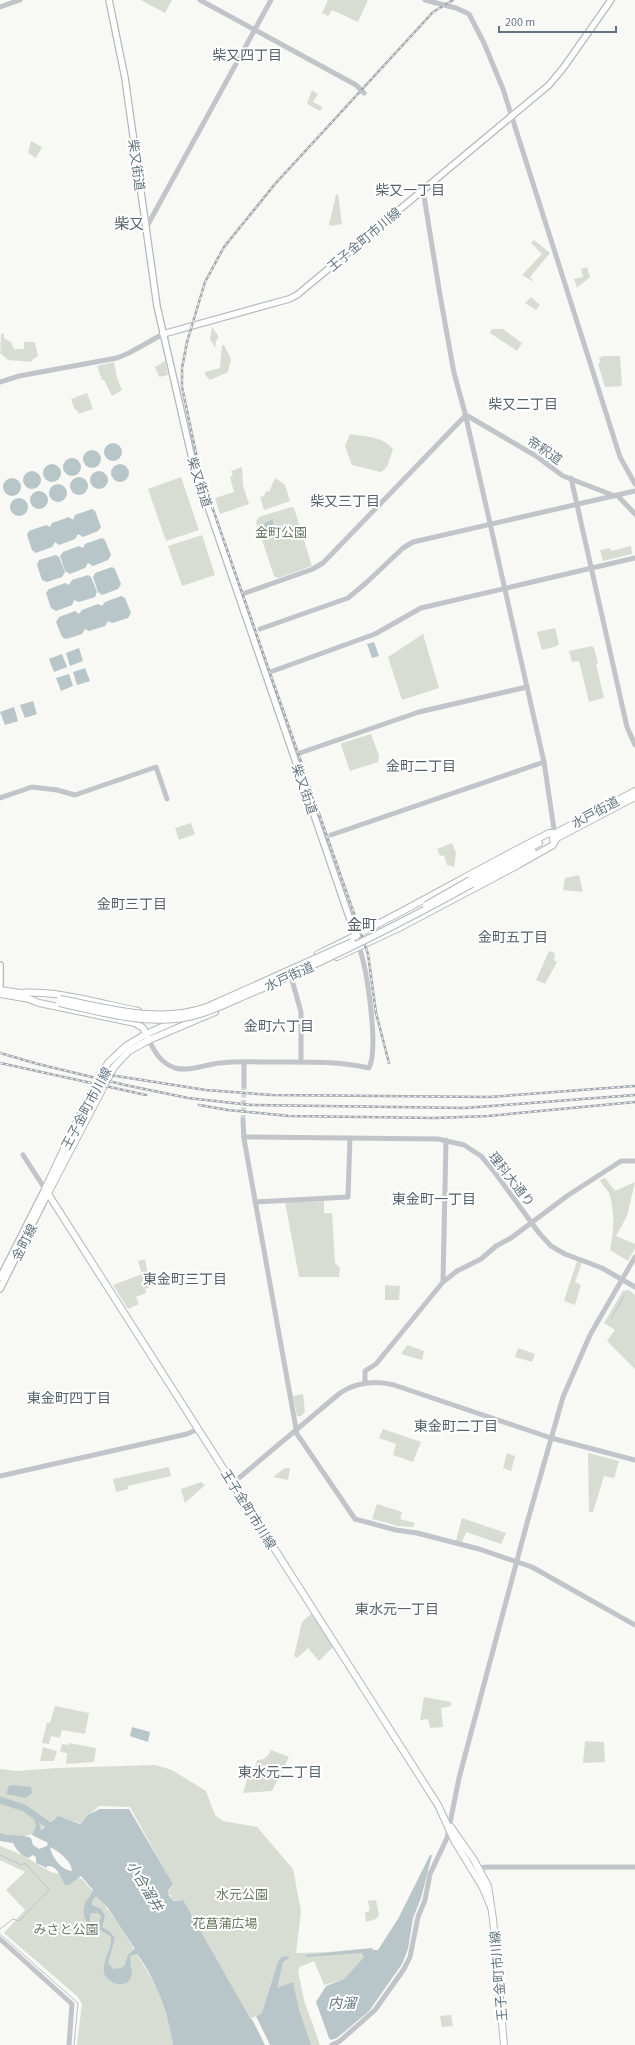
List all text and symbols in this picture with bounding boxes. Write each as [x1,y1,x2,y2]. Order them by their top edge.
scale bar [499,8,616,34]
text: 200 m [505,14,535,31]
district label: 柴又四丁目 [212,46,282,66]
street label: 柴又街道 [123,138,149,192]
district label: 柴又一丁目 [375,181,445,201]
street label: 王子金町市川線 [324,204,405,276]
district label: 柴又 [114,214,144,235]
district label: 柴又二丁目 [488,395,558,415]
street label: 帝釈道 [523,432,566,469]
street label: 柴又街道 [182,455,216,510]
district label: 柴又三丁目 [310,492,380,512]
park label: 金町公園 [255,524,307,542]
district label: 金町二丁目 [386,757,456,777]
street label: 柴又街道 [287,762,321,817]
street label: 水戸街道 [568,793,623,833]
district label: 金町三丁目 [97,895,167,915]
district label: 金町 [347,915,377,936]
district label: 金町五丁目 [478,928,548,948]
street label: 水戸街道 [262,958,317,996]
district label: 金町六丁目 [244,1017,314,1037]
street label: 王子金町市川線 [58,1064,116,1153]
street label: 理科大通り [484,1148,538,1211]
district label: 東金町一丁目 [392,1190,476,1210]
street label: 金町線 [8,1221,42,1264]
district label: 東金町三丁目 [143,1270,227,1290]
district label: 東金町四丁目 [27,1389,111,1409]
district label: 東金町二丁目 [414,1417,498,1437]
street label: 王子金町市川線 [216,1466,280,1553]
district label: 東水元一丁目 [355,1600,439,1620]
district label: 東水元二丁目 [238,1763,322,1783]
water label: 小合溜井 [121,1857,168,1917]
park label: 水元公園 [216,1886,268,1904]
park label: 花菖蒲広場 [192,1915,258,1933]
park label: みさと公園 [33,1921,99,1939]
street label: 王子金町市川線 [486,1930,512,2022]
water label: 内溜 [328,1994,358,2014]

